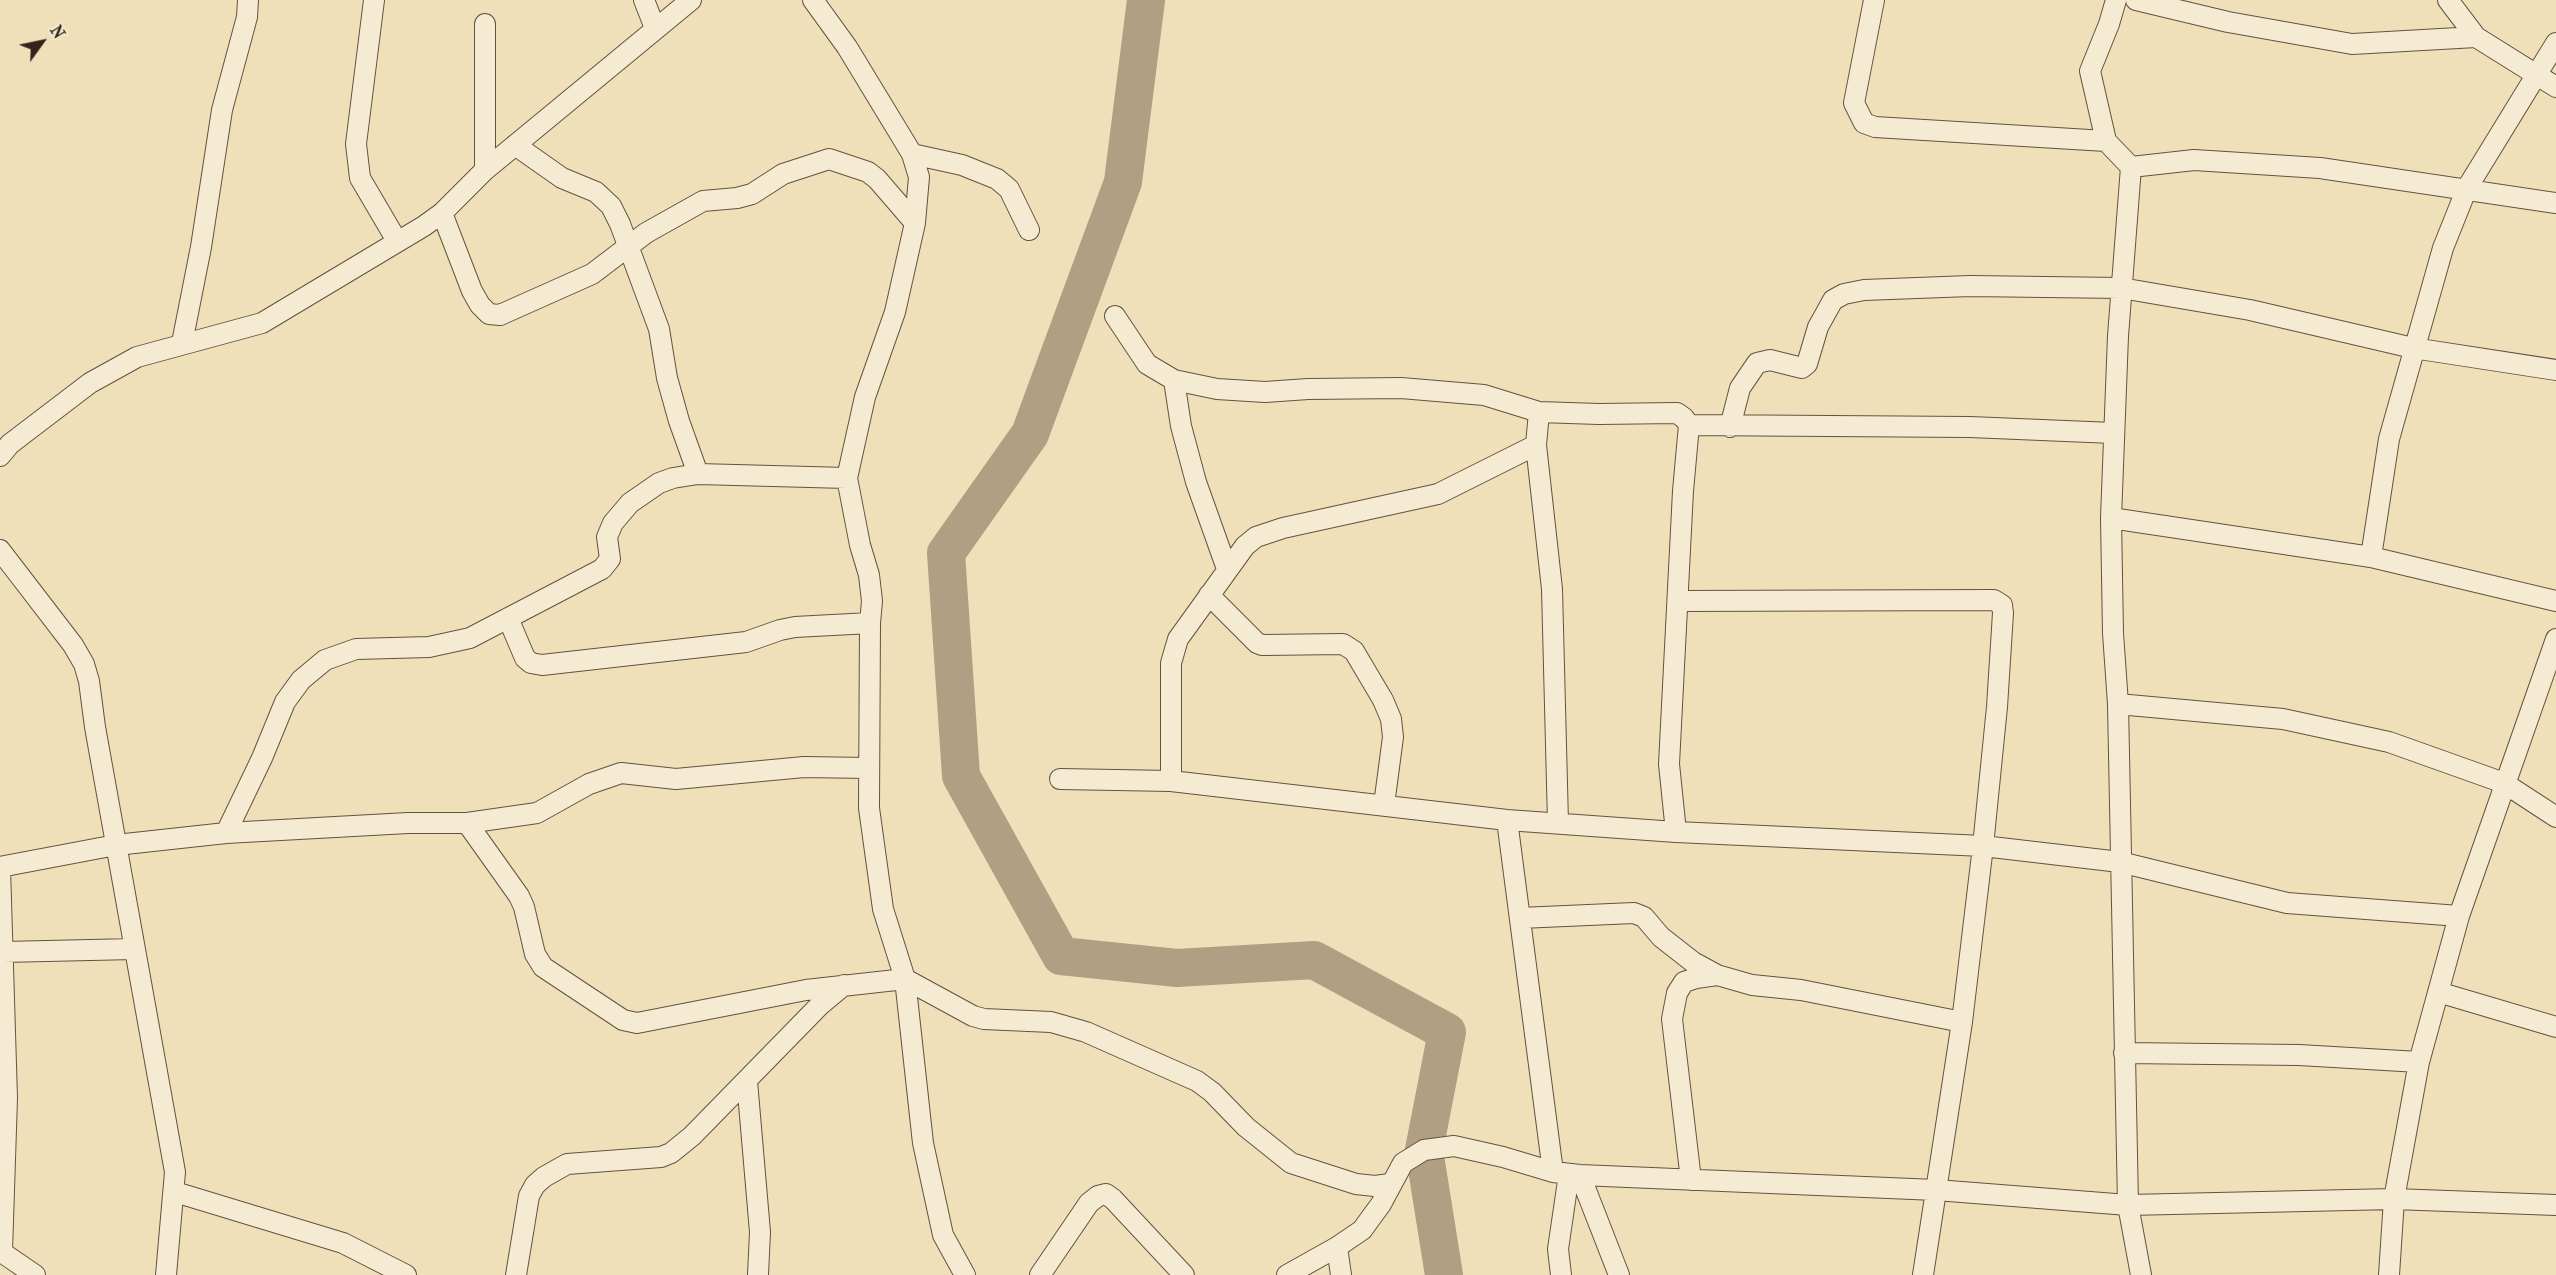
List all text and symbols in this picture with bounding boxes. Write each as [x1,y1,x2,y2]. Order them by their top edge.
north arrow [12,12,72,72]
text: N [46,22,69,42]

